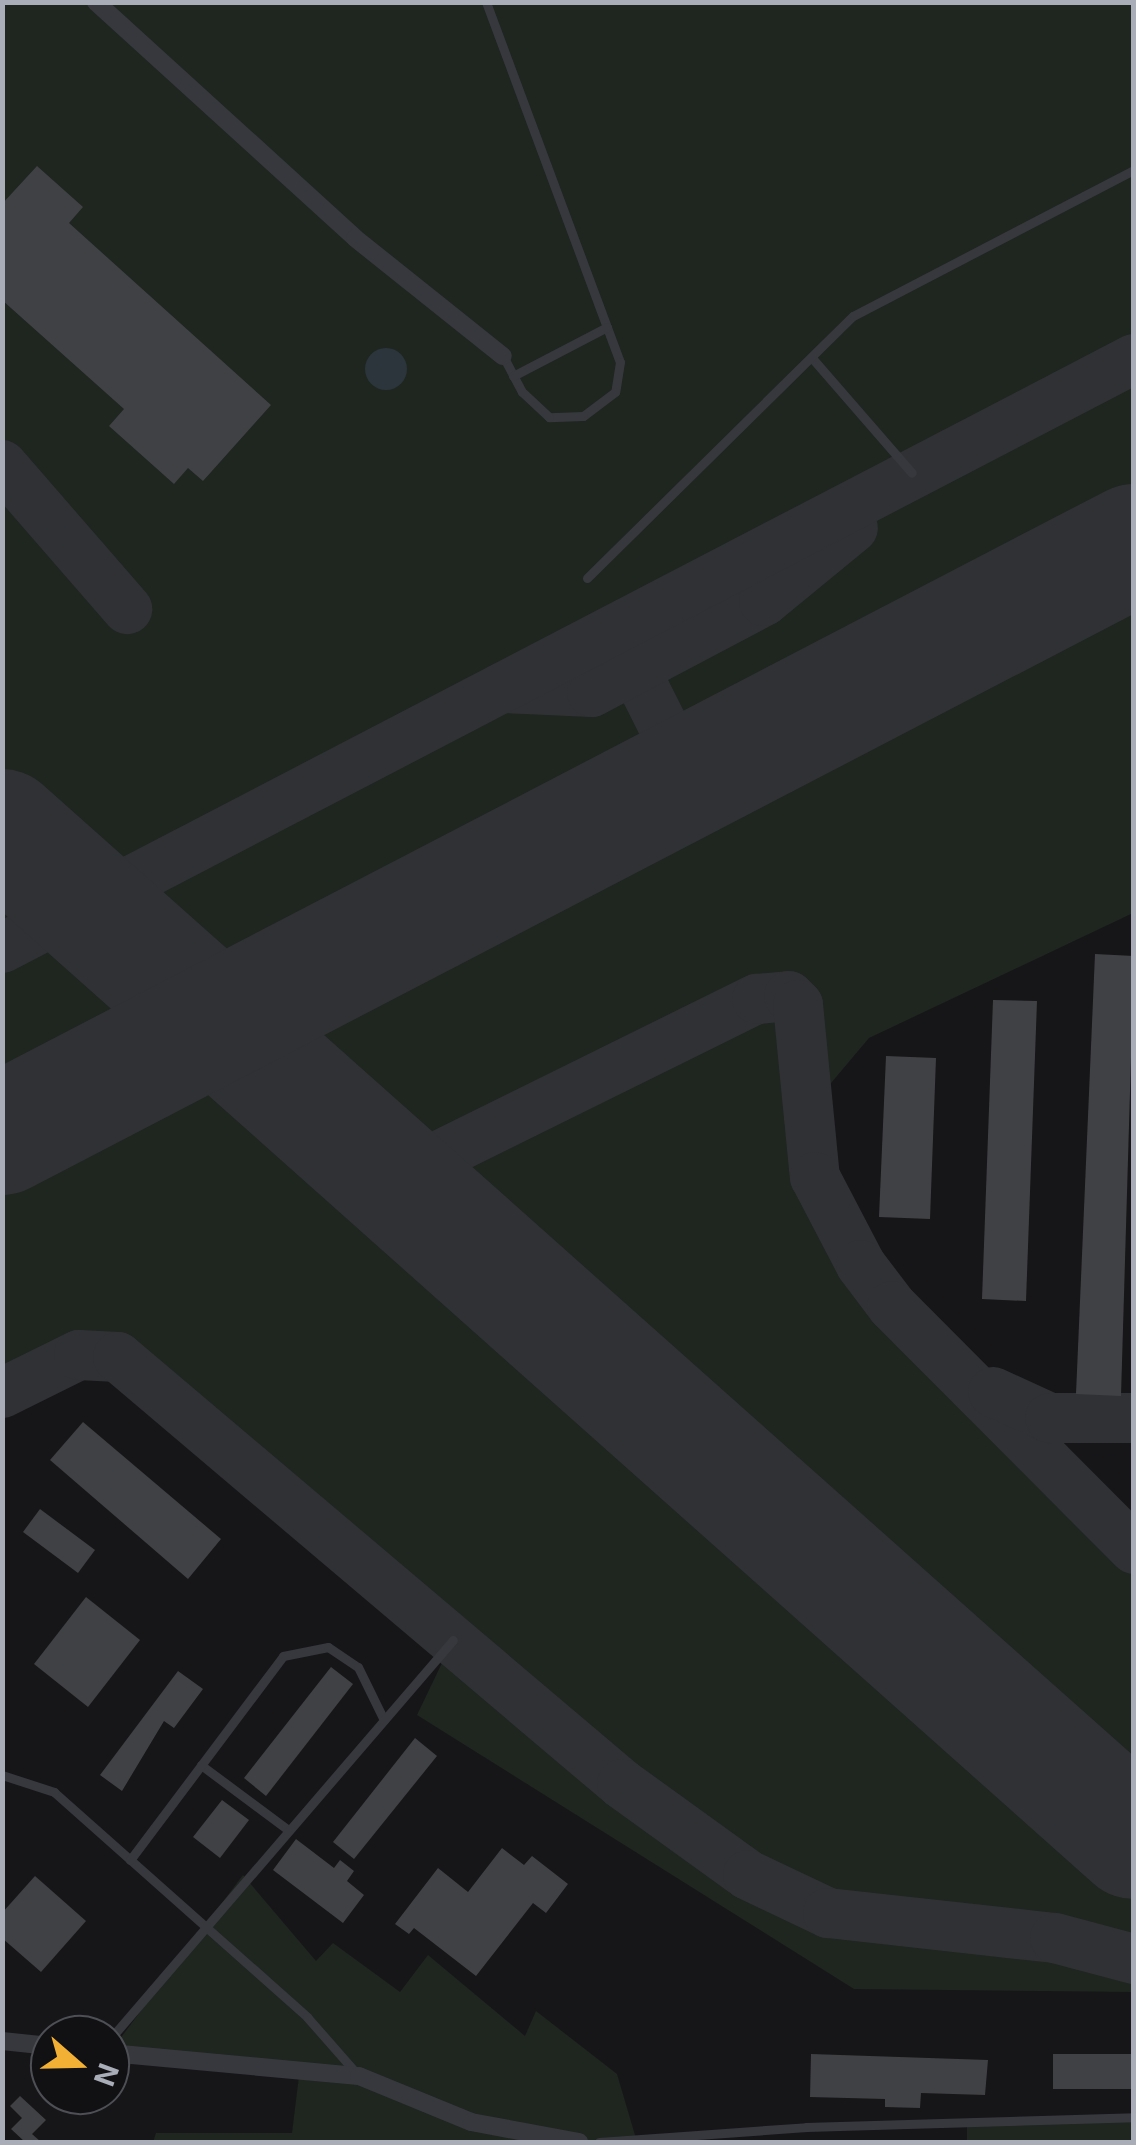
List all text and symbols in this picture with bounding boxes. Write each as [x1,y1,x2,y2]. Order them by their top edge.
north arrow [30,2015,130,2115]
text: N [87,2059,126,2090]

